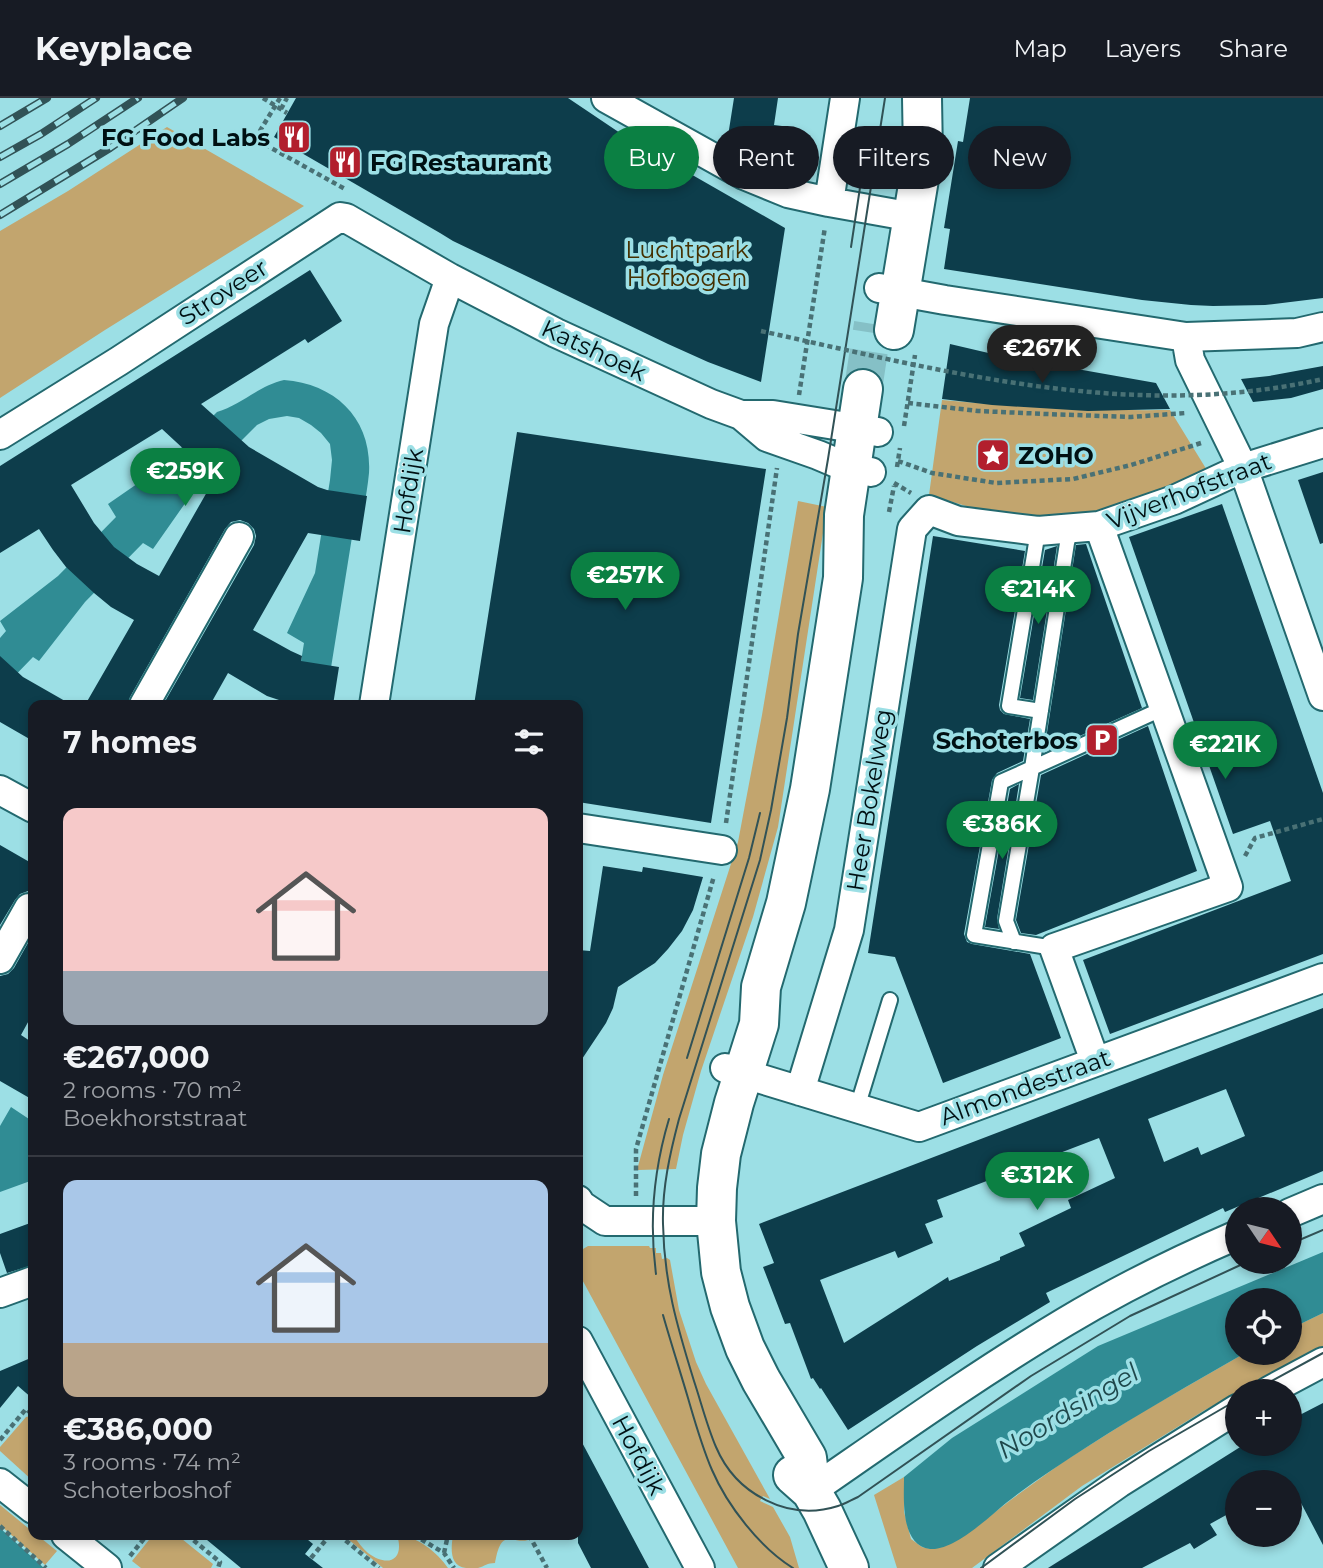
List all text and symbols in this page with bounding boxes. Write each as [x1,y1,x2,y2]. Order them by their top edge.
text: Keyplace [35,28,193,68]
text: Map [1013,34,1067,63]
text: Layers [1105,34,1181,63]
text: Share [1219,34,1288,63]
restaurant icon: FG Food Labs [275,118,313,156]
place label: FG Food Labs [101,123,270,152]
chip: Buy [604,126,699,189]
chip: Rent [713,126,819,189]
chip: Filters [833,126,954,189]
chip: New [968,126,1071,189]
restaurant icon: FG Restaurant [326,143,364,181]
place label: FG Restaurant [370,148,549,177]
park label: Luchtpark Hofbogen [625,235,749,292]
street label: Stroveer [173,253,273,331]
street label: Katshoek [537,313,652,387]
pin: €267K [993,326,1091,385]
text: €267K [1003,334,1081,362]
place icon: ZOHO [974,436,1012,474]
place label: ZOHO [1018,441,1094,470]
street label: Hofdijk [387,446,429,536]
street label: Vijverhofstraat [1103,446,1275,536]
pin: €259K [136,448,234,508]
text: €259K [146,457,224,485]
pin: €257K [576,552,674,612]
text: €257K [587,561,663,589]
pin: €214K [989,566,1087,626]
text: €214K [1001,575,1075,603]
street label: Heer Bokelweg [840,707,898,893]
parking icon: Schoterbos [1083,721,1121,759]
pin: €221K [1176,722,1274,781]
icon: filters [510,723,548,761]
text: 7 homes [63,724,197,761]
place label: Schoterbos [936,726,1078,755]
text: €221K [1189,730,1261,758]
pin: €386K [953,802,1051,861]
text: €386K [962,810,1042,838]
icon: home [243,853,369,979]
text: €267,000 [63,1039,210,1076]
street label: Almondestraat [936,1043,1114,1131]
text: 2 rooms · 70 m² [63,1076,242,1104]
text: Boekhorststraat [63,1104,247,1132]
pin: €312K [988,1152,1086,1212]
text: €312K [1001,1161,1073,1189]
north arrow [1225,1197,1302,1274]
map controls [1225,1197,1302,1547]
icon: home [243,1225,369,1351]
button: locate [1225,1288,1302,1365]
water label: Noordsingel [992,1356,1144,1466]
button: + [1225,1379,1302,1456]
street label: Hofdijk [606,1410,672,1500]
text: €386,000 [63,1411,213,1448]
text: 3 rooms · 74 m² [63,1448,241,1476]
button: − [1225,1470,1302,1547]
text: Schoterboshof [63,1476,231,1504]

